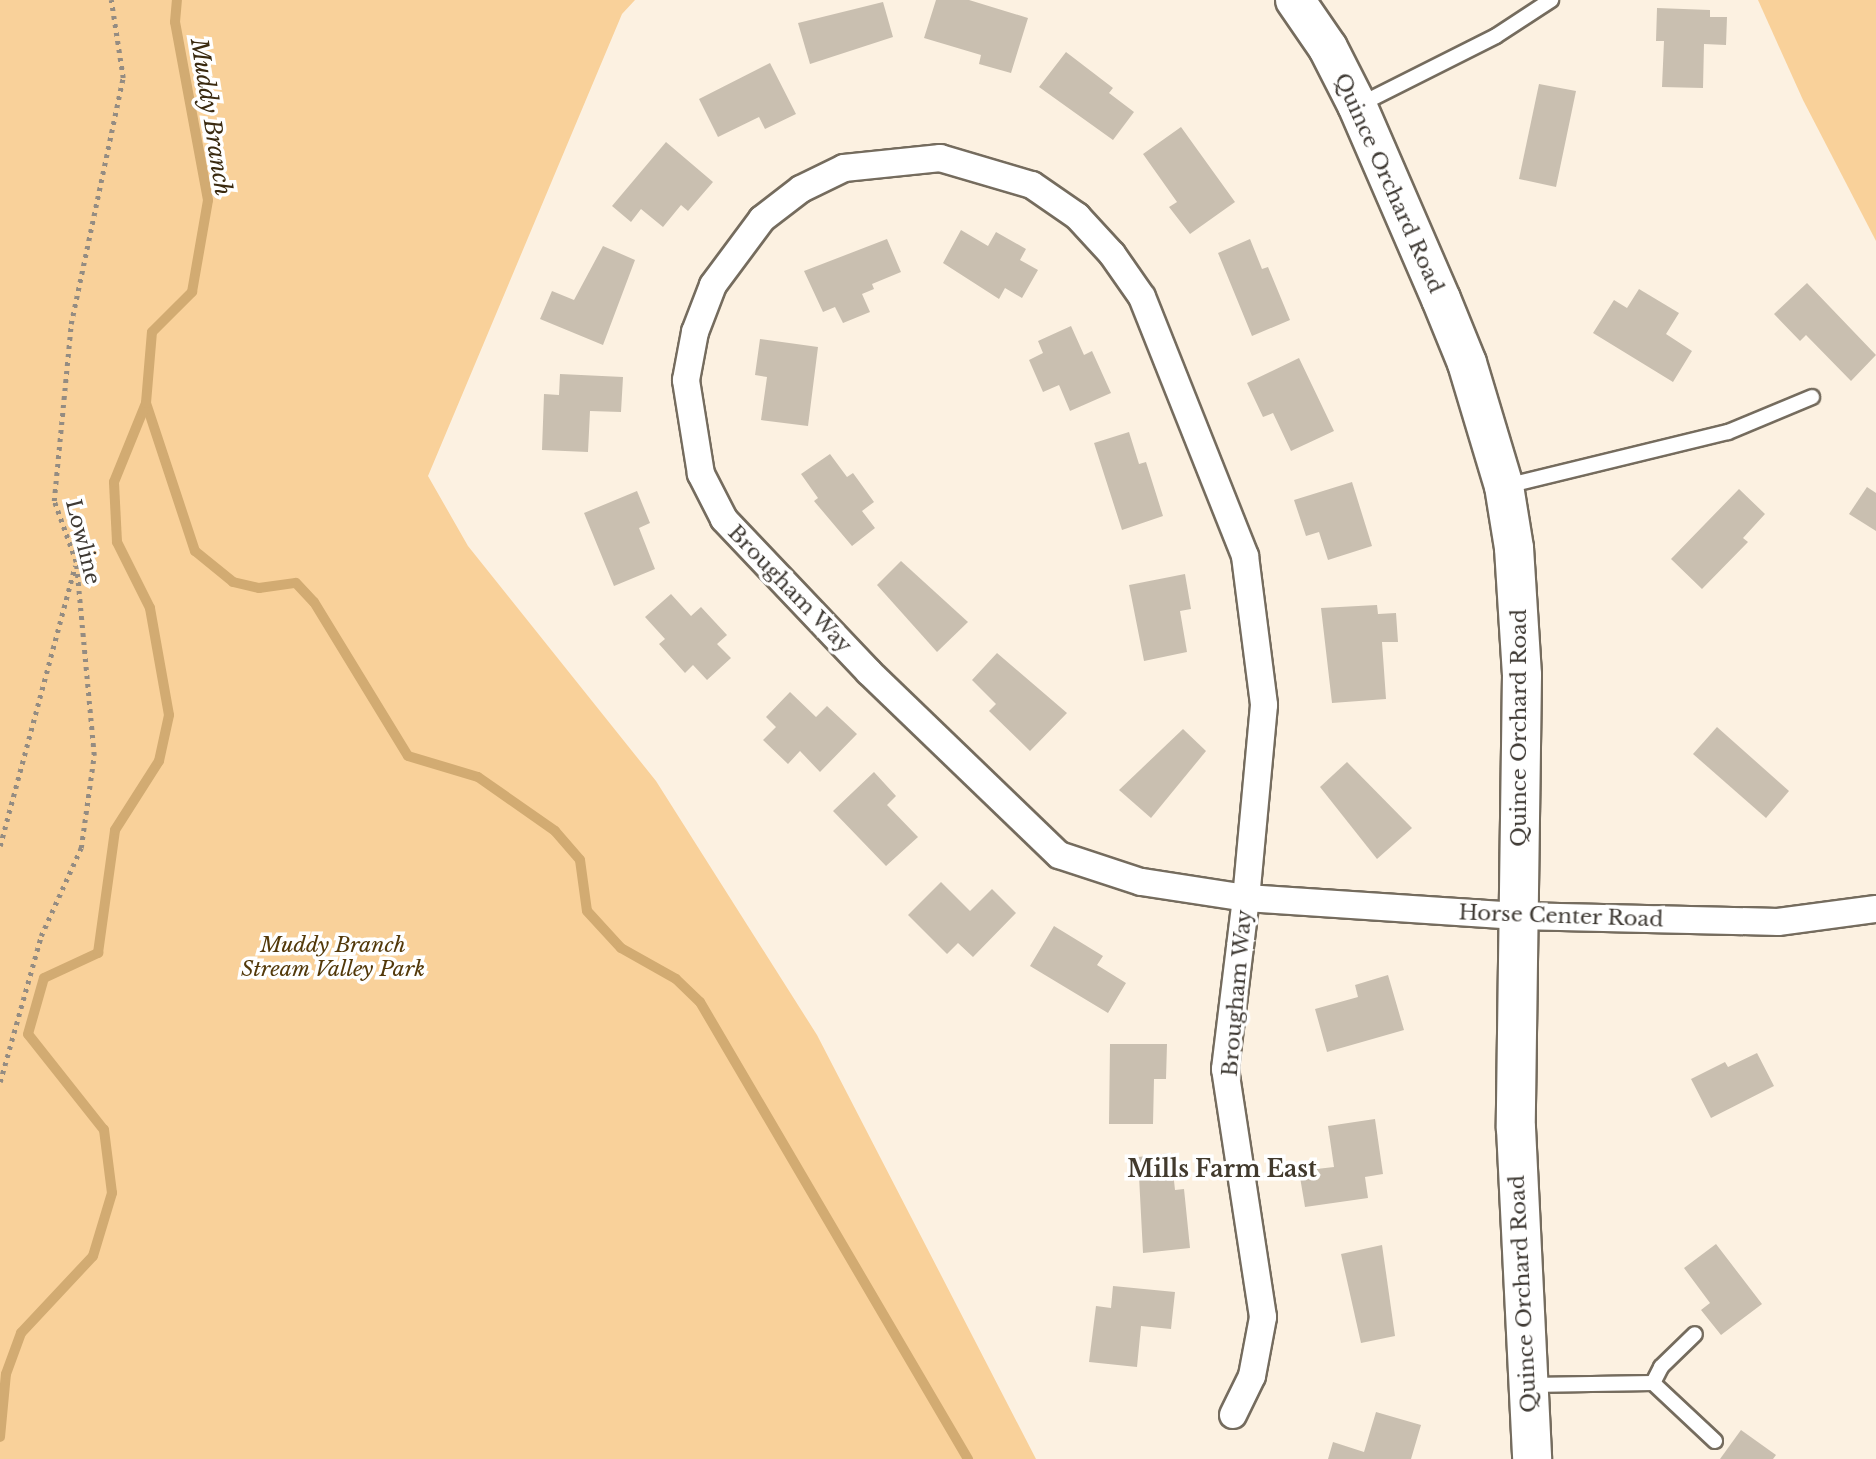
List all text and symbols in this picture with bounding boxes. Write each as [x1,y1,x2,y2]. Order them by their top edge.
water label: Muddy Branch [185,36,237,198]
street label: Quince Orchard Road [1329,69,1449,297]
street label: Lowline [60,497,106,587]
street label: Brougham Way [722,520,858,658]
street label: Quince Orchard Road [1506,609,1532,847]
street label: Horse Center Road [1458,900,1664,932]
street label: Brougham Way [1217,908,1257,1078]
park label: Muddy Branch Stream Valley Park [241,932,425,982]
district label: Mills Farm East [1127,1155,1317,1183]
street label: Quince Orchard Road [1504,1175,1542,1413]

